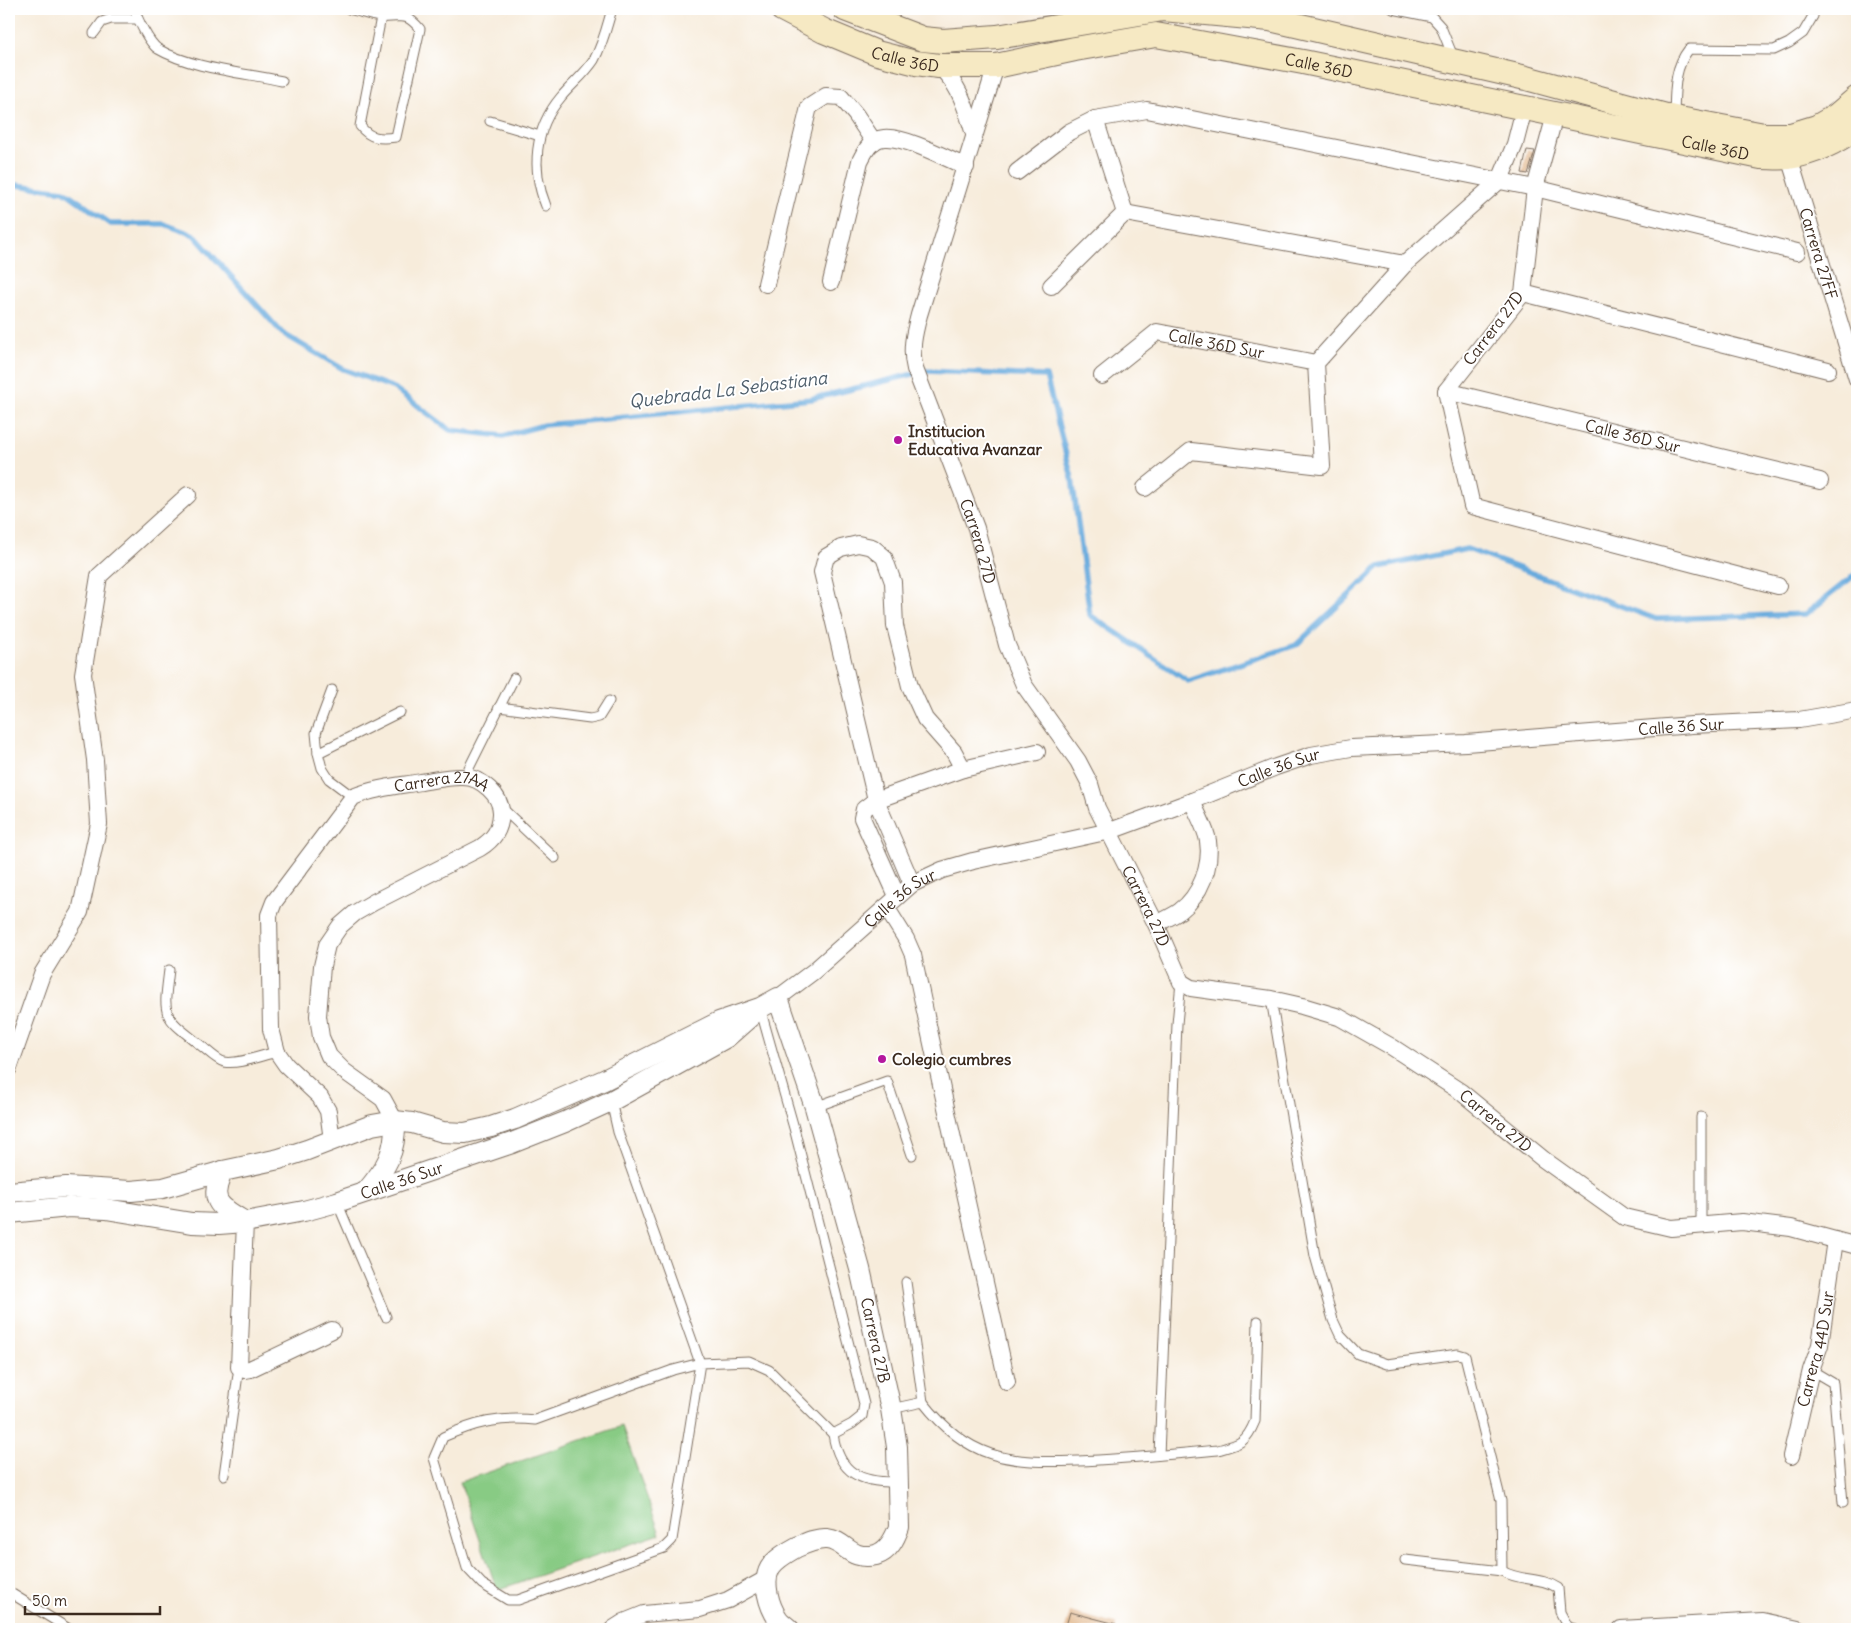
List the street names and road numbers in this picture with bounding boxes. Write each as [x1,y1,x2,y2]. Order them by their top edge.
street label: Calle 36D [868,42,940,76]
street label: Calle 36D [1283,49,1355,82]
street label: Calle 36D [1680,131,1751,164]
street label: Carrera 27FF [1795,205,1842,302]
street label: Carrera 27D [1459,287,1527,369]
street label: Calle 36D Sur [1167,324,1267,363]
street label: Calle 36D Sur [1583,415,1683,457]
street label: Carrera 27D [956,496,1000,586]
street label: Calle 36 Sur [1637,713,1725,739]
street label: Calle 36 Sur [1235,744,1322,792]
street label: Carrera 27AA [392,767,494,796]
street label: Carrera 27D [1118,862,1174,950]
street label: Calle 36 Sur [860,864,939,932]
street label: Carrera 27D [1456,1085,1536,1156]
street label: Calle 36 Sur [358,1157,446,1203]
street label: Carrera 44D Sur [1793,1289,1838,1409]
street label: Carrera 27B [857,1296,895,1385]

